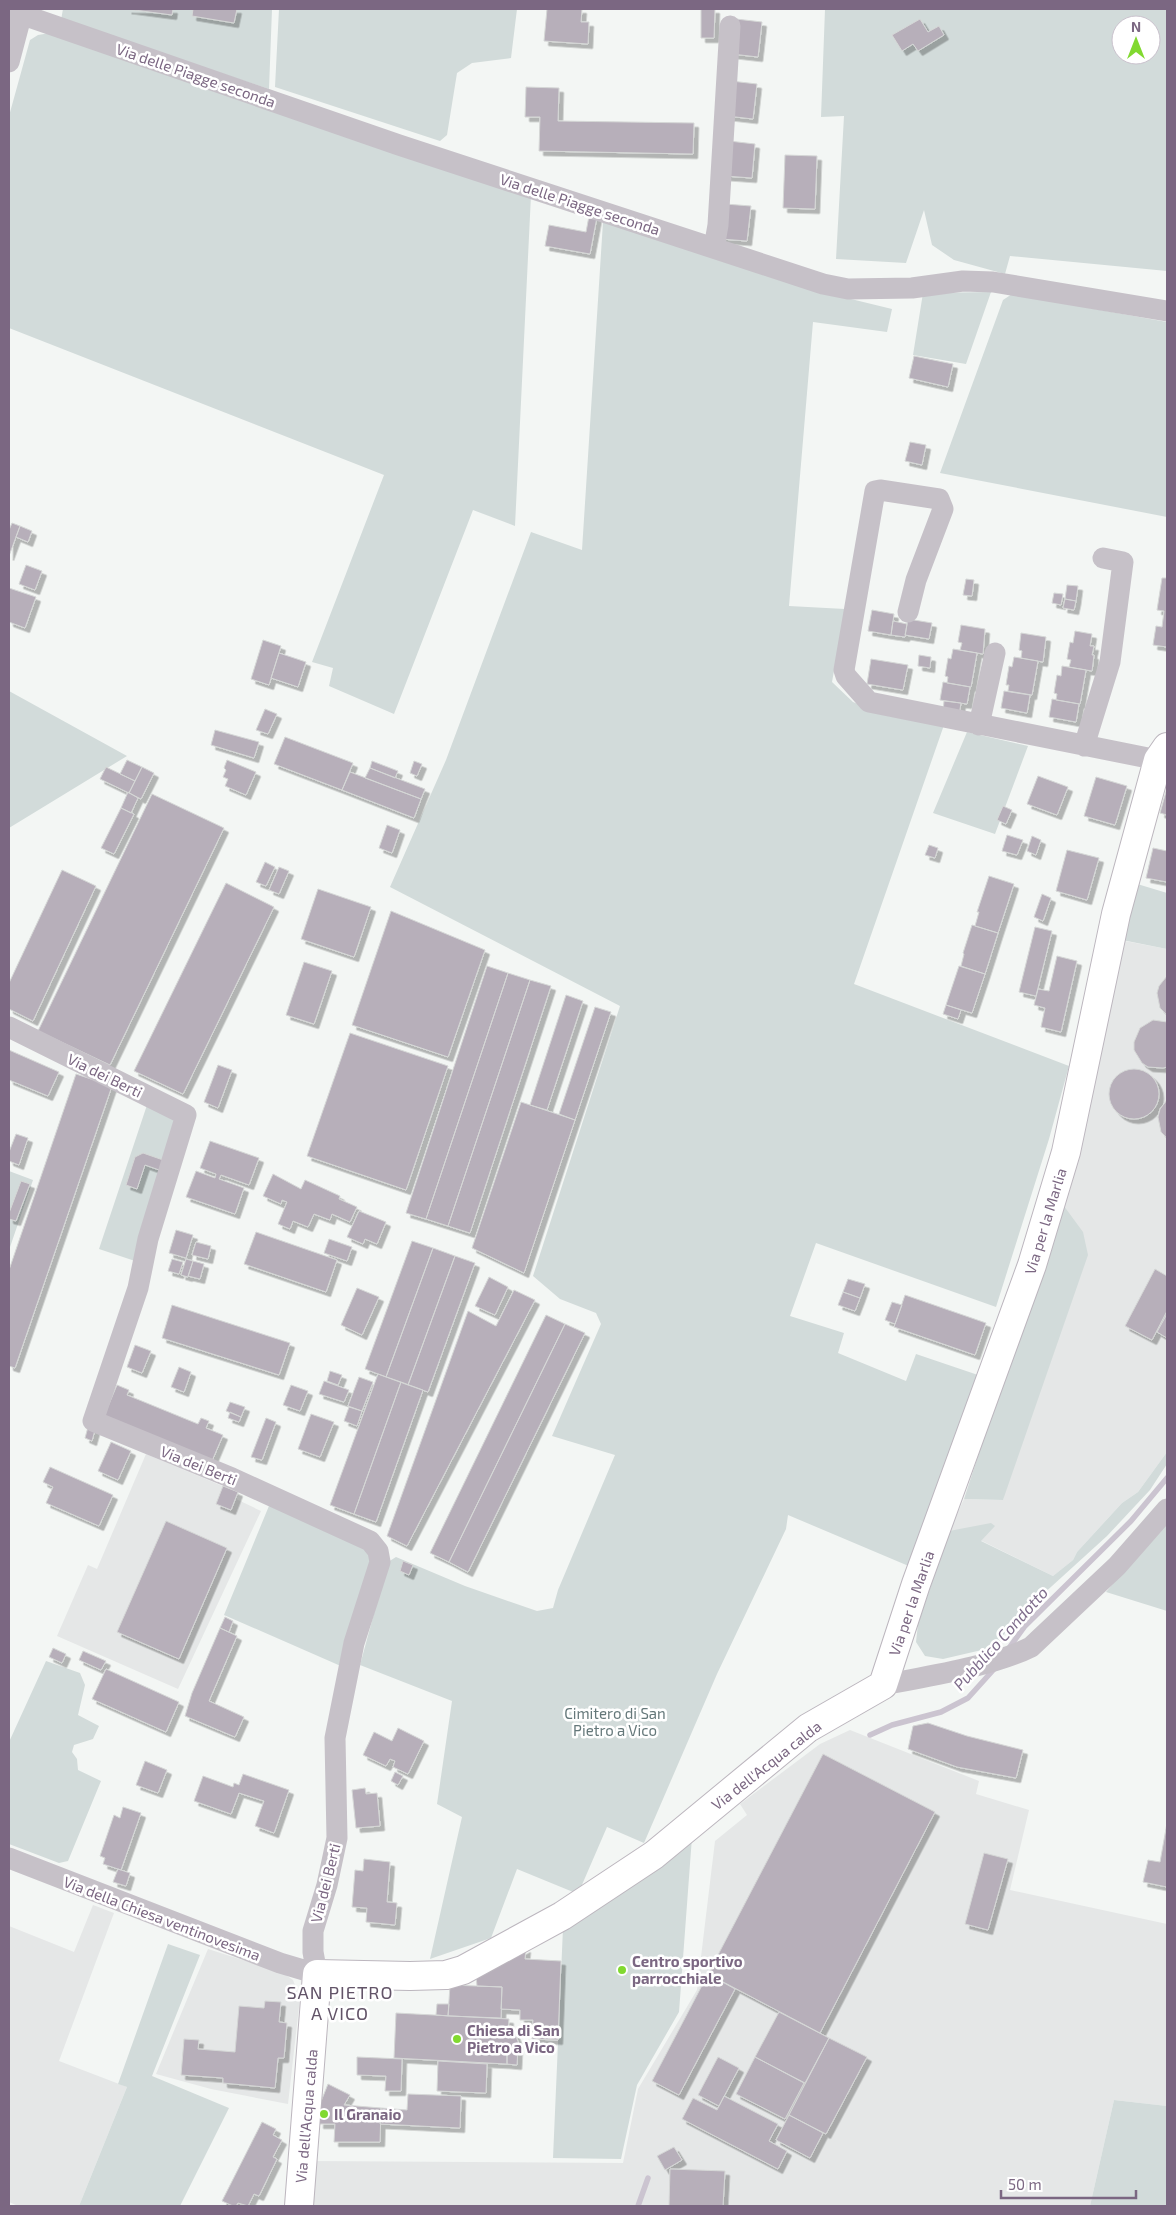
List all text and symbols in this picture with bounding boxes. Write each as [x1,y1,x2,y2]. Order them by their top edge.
north arrow [1111,15,1161,65]
text: N [1131,18,1141,35]
street label: Via delle Piagge seconda [114,39,278,111]
street label: Via delle Piagge seconda [498,170,662,238]
street label: Via dei Berti [65,1049,145,1101]
street label: Via per la Marlia [1020,1166,1070,1276]
street label: Via dei Berti [158,1441,240,1489]
street label: Via per la Marlia [885,1548,937,1658]
water label: Pubblico Condotto [949,1583,1051,1693]
park label: Cimitero di San Pietro a Vico [564,1704,666,1739]
street label: Via dell'Acqua calda [708,1717,824,1813]
street label: Via dei Berti [306,1842,344,1924]
street label: Via della Chiesa ventinovesima [61,1872,263,1964]
place label: Centro sportivo parrocchiale [632,1952,743,1987]
marker: Centro sportivo parrocchiale [616,1964,628,1976]
district label: SAN PIETRO A VICO [286,1981,394,2024]
place label: Chiesa di San Pietro a Vico [467,2021,560,2056]
marker: Chiesa di San Pietro a Vico [451,2033,463,2045]
street label: Via dell'Acqua calda [291,2048,321,2184]
place label: Il Granaio [334,2105,402,2123]
marker: Il Granaio [318,2108,330,2120]
scale bar [1001,2168,1136,2200]
text: 50 m [1008,2175,1042,2193]

